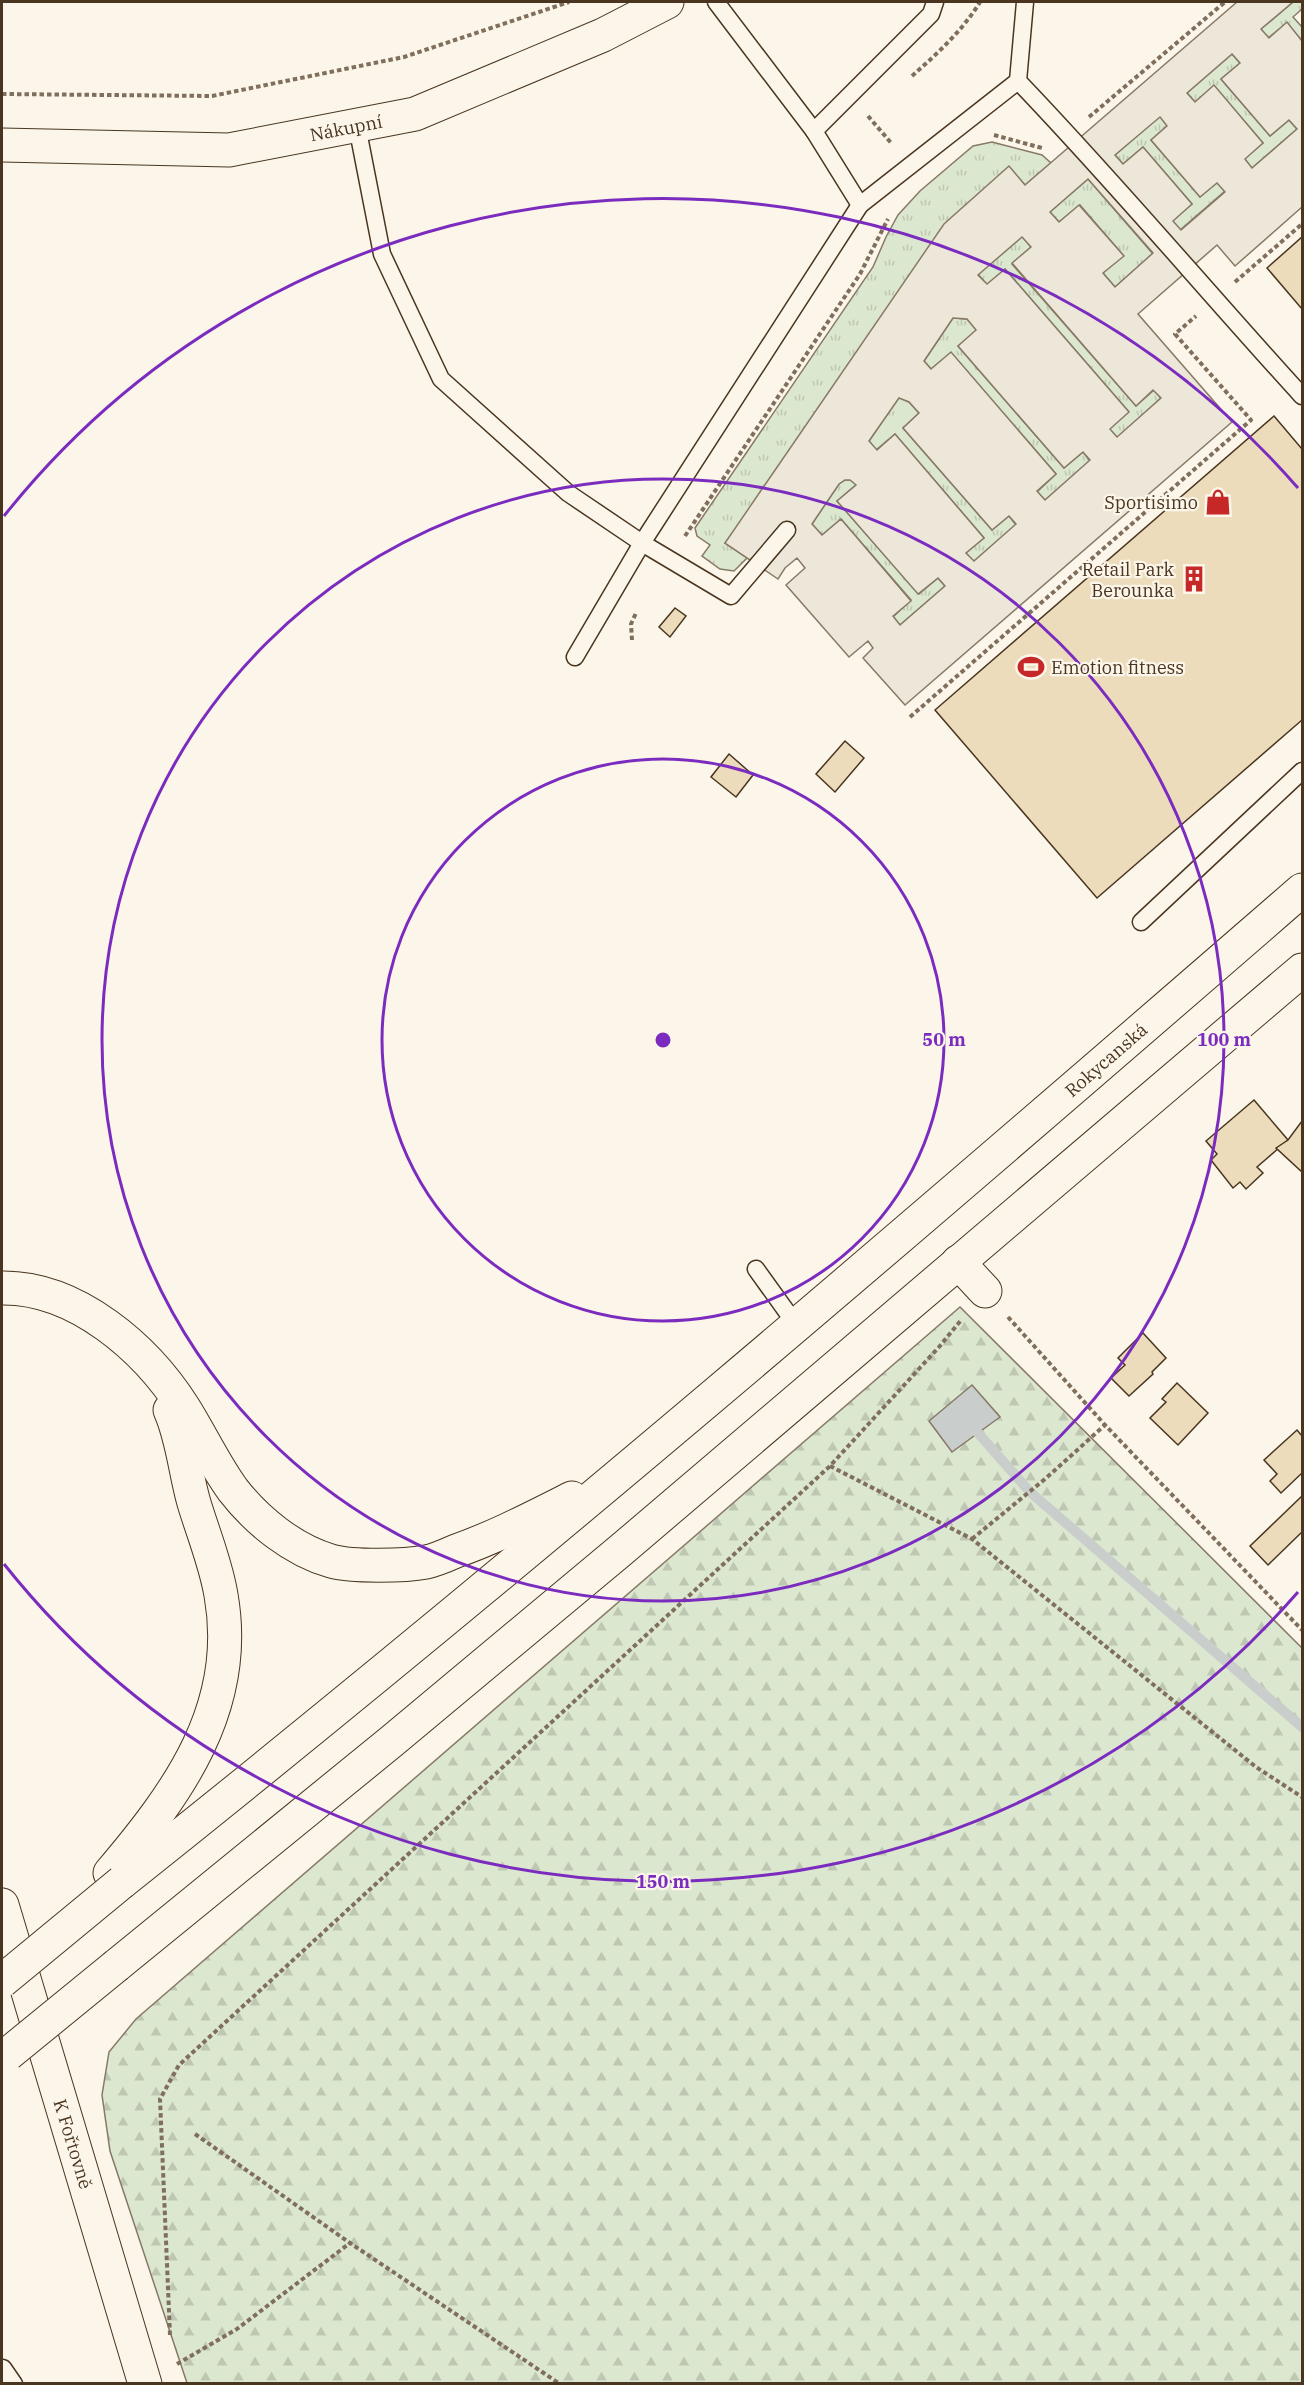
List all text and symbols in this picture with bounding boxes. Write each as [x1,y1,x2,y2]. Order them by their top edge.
street label: Nákupní [308,110,385,146]
shop icon: Sportisimo [1203,487,1233,517]
place label: Sportisimo [1104,491,1198,514]
place label: Retail Park Berounka [1082,558,1174,602]
building icon: Retail Park Berounka [1179,564,1209,594]
sports icon: Emotion fitness [1016,652,1046,682]
place label: Emotion fitness [1051,656,1184,679]
street label: Rokycanská [1060,1018,1152,1102]
text: 50 m [922,1028,966,1051]
text: 100 m [1197,1028,1252,1051]
centre of rings [653,1030,673,1050]
text: 150 m [636,1870,691,1893]
street label: K Fořtovně [48,2096,98,2192]

